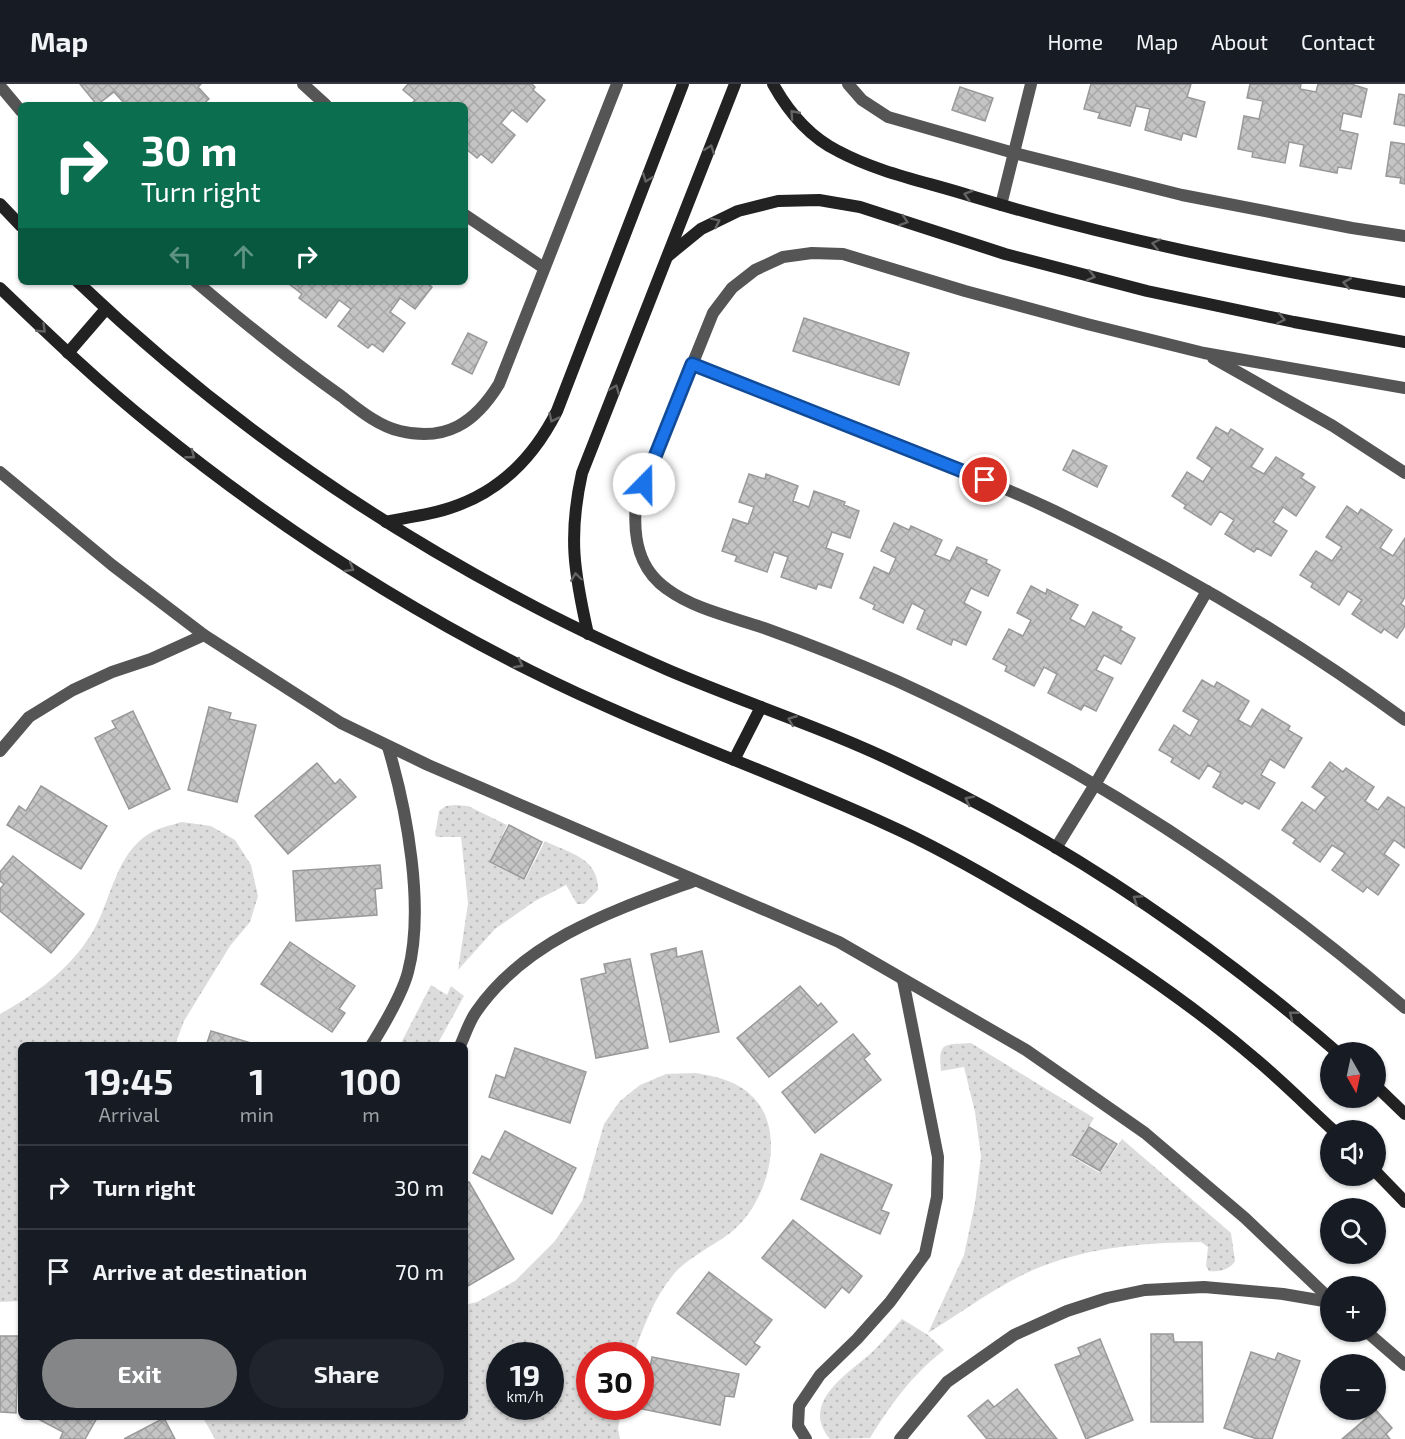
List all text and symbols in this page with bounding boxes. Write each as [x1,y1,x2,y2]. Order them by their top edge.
text: Map [30,24,88,58]
text: Home [1047,29,1103,54]
text: Map [1136,29,1178,54]
text: About [1211,29,1268,54]
text: Contact [1301,29,1375,54]
one-way arrow [790,110,801,121]
text: 30 m [141,124,237,174]
icon: right [42,126,120,204]
one-way arrow [703,144,715,155]
one-way arrow [641,172,654,183]
text: Turn right [141,175,261,207]
one-way arrow [963,190,974,202]
one-way arrow [898,214,909,226]
one-way arrow [709,218,720,229]
one-way arrow [1151,239,1161,252]
icon: left [164,240,197,273]
icon: ahead [227,240,260,273]
icon: right [290,240,323,273]
one-way arrow [1086,269,1096,282]
one-way arrow [1343,277,1352,289]
one-way arrow [1276,312,1286,325]
one-way arrow [36,322,46,333]
one-way arrow [608,384,621,395]
one-way arrow [549,412,560,423]
one-way arrow [184,448,195,459]
position arrow [612,452,676,516]
pin [959,454,1010,505]
icon: arrive [968,463,1001,496]
one-way arrow [344,560,354,572]
one-way arrow [571,572,583,581]
one-way arrow [513,657,523,668]
one-way arrow [787,715,798,727]
one-way arrow [965,795,976,807]
one-way arrow [1133,895,1144,906]
one-way arrow [1289,1012,1300,1023]
north arrow [1320,1042,1386,1108]
map controls [1320,1042,1386,1420]
text: 19:45 [85,1059,173,1102]
text: 1 [249,1059,265,1102]
text: 100 [340,1059,401,1102]
text: Arrival [98,1102,159,1126]
text: min [240,1102,274,1126]
text: m [362,1102,380,1126]
button: sound [1320,1120,1386,1186]
icon: right [42,1171,75,1204]
text: Turn right [93,1174,195,1200]
text: 30 m [394,1174,444,1200]
button: search [1320,1198,1386,1264]
icon: arrive [42,1255,75,1288]
text: Arrive at destination [93,1258,307,1284]
text: 70 m [395,1258,444,1284]
button: + [1320,1276,1386,1342]
button: Exit [42,1339,237,1408]
button: Share [249,1339,444,1408]
speed limit sign: 30 [576,1342,654,1420]
button: − [1320,1354,1386,1420]
text: 19 [510,1356,540,1392]
text: km/h [506,1387,544,1405]

